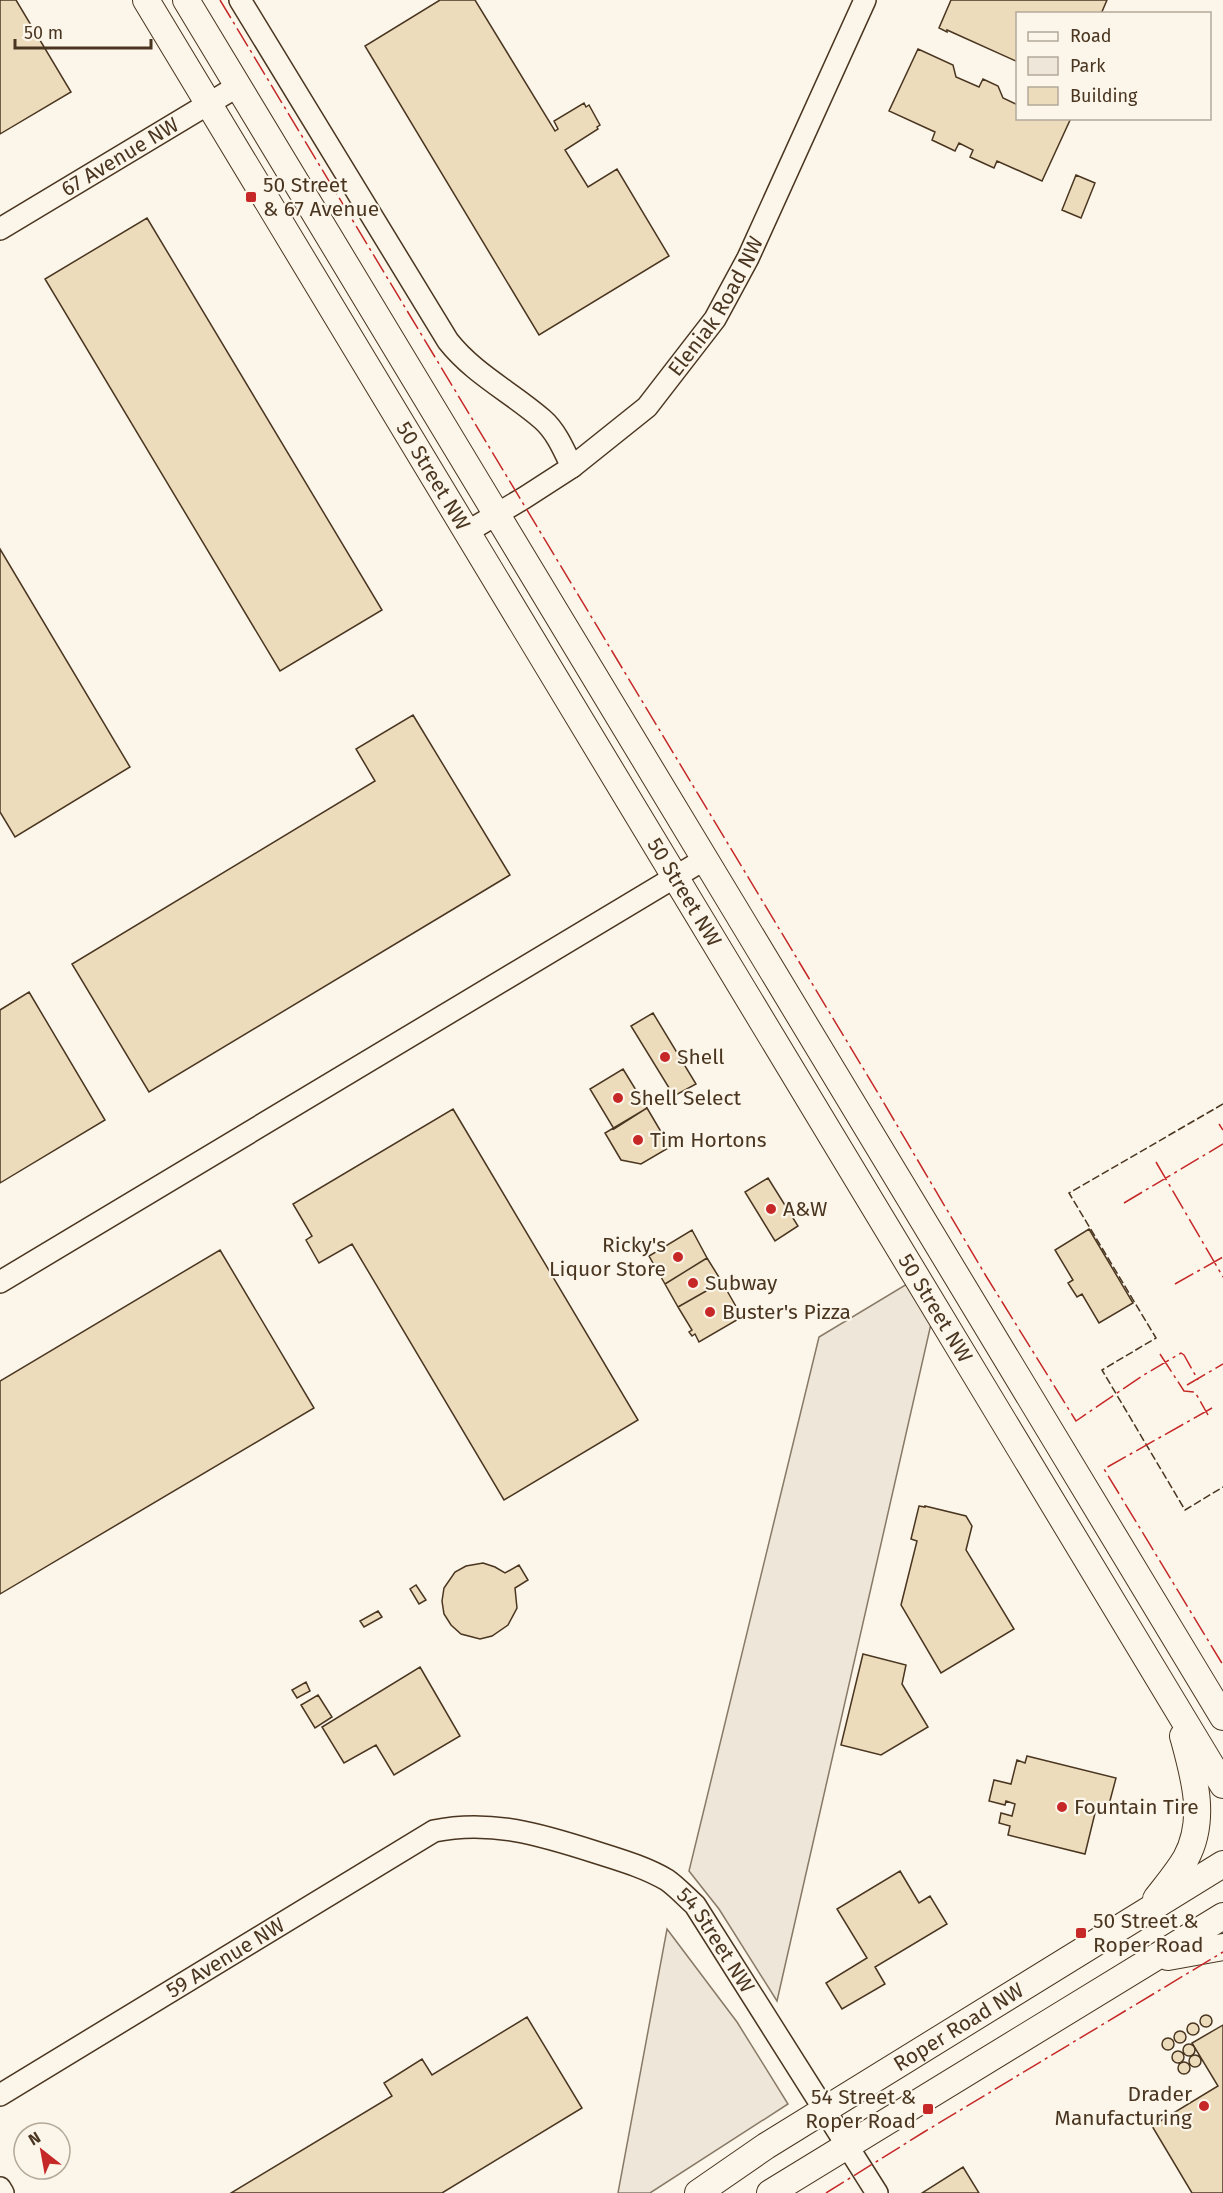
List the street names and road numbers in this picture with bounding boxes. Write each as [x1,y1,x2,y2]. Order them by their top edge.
street label: 67 Avenue NW [56,112,184,202]
street label: Eleniak Road NW [663,233,769,382]
street label: 50 Street NW [391,417,476,535]
street label: 50 Street NW [642,833,727,951]
street label: 50 Street NW [893,1249,978,1367]
street label: 54 Street NW [671,1882,760,1998]
street label: 59 Avenue NW [162,1912,289,2004]
street label: Roper Road NW [889,1977,1028,2077]

